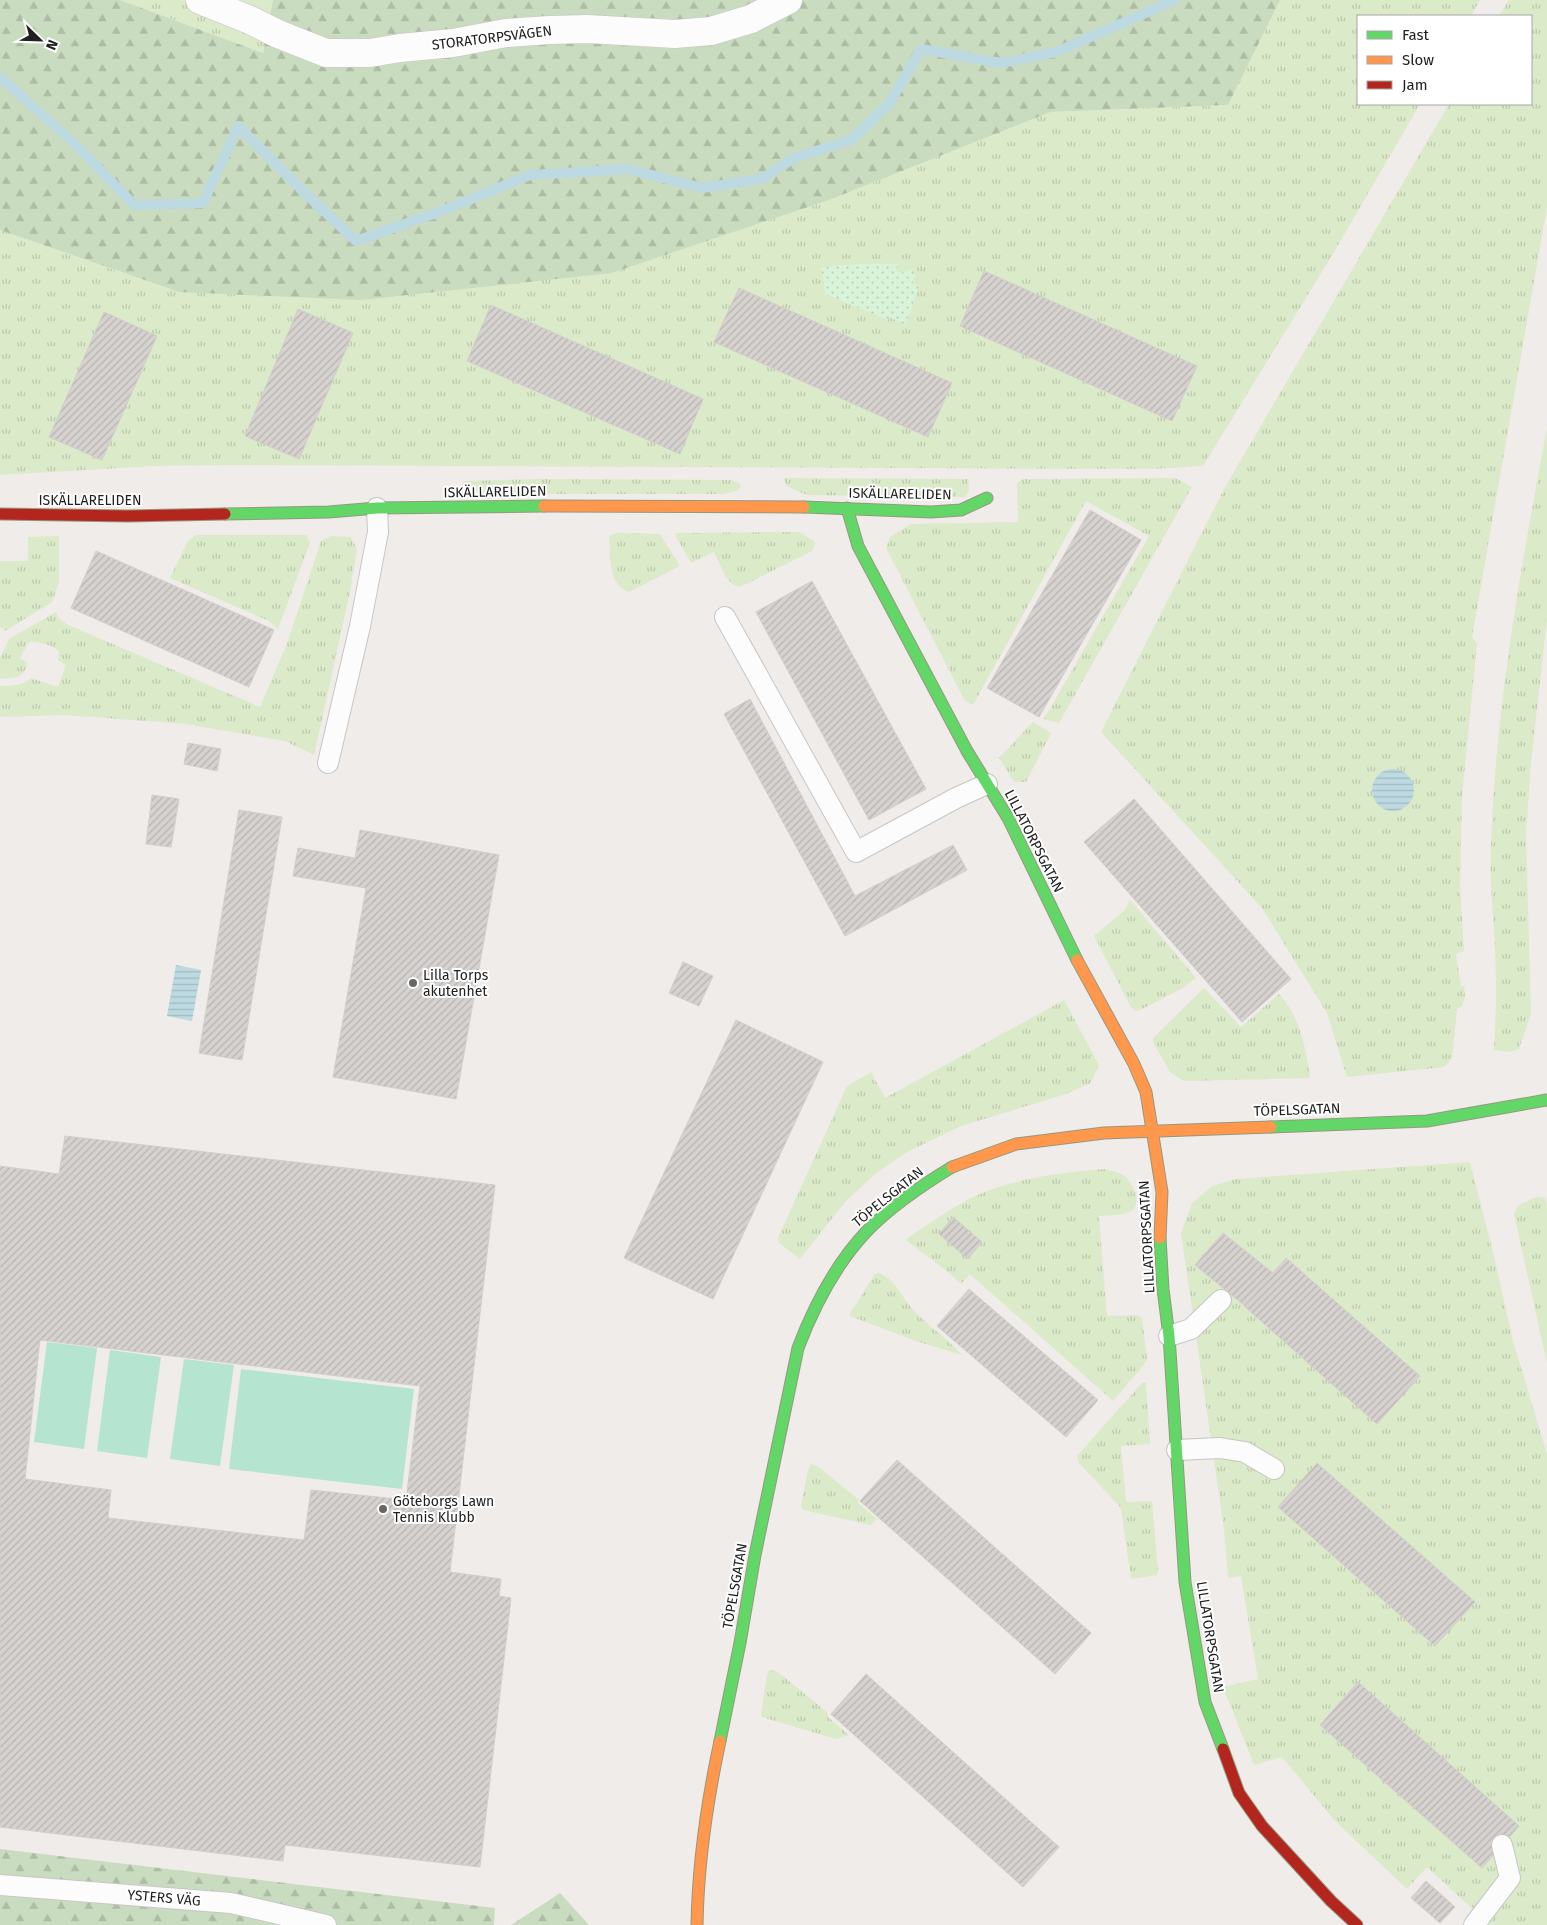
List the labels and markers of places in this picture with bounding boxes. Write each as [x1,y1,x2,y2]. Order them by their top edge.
place label: Lilla Torps akutenhet [423,967,489,1000]
marker: Lilla Torps akutenhet [407,977,419,989]
place label: Göteborgs Lawn Tennis Klubb [393,1493,494,1526]
marker: Göteborgs Lawn Tennis Klubb [377,1503,389,1515]

